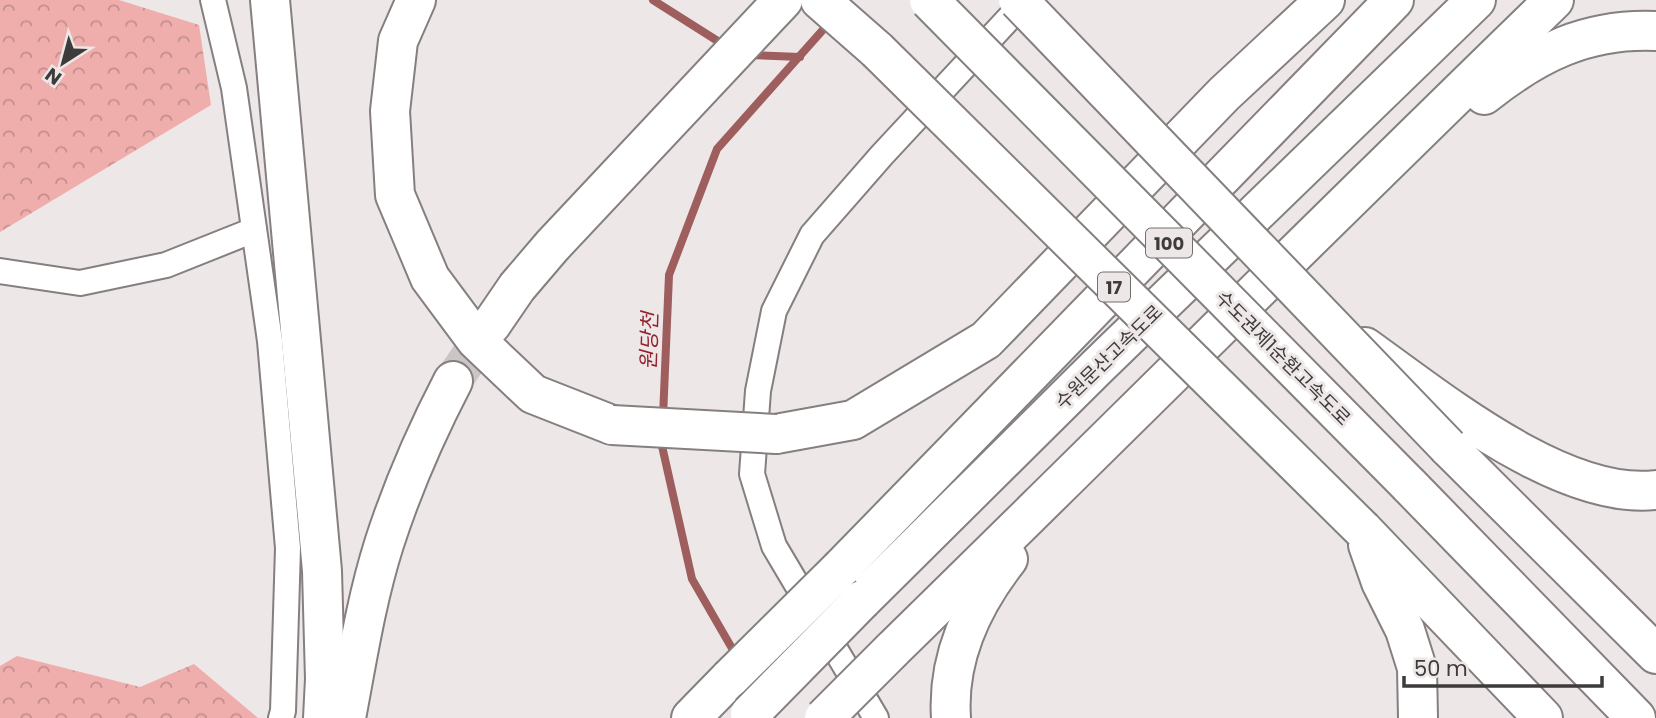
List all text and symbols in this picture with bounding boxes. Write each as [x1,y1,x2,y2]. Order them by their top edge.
north arrow [28,28,98,98]
text: N [40,61,67,91]
road number: 100 [1146,229,1192,258]
road number: 17 [1098,272,1130,302]
street label: 수도권제1순환고속도로 [1209,284,1357,432]
street label: 수원문산고속도로 [1049,299,1169,415]
water label: 원당천 [633,309,665,370]
scale bar [1404,644,1602,688]
text: 50 m [1414,654,1468,683]

